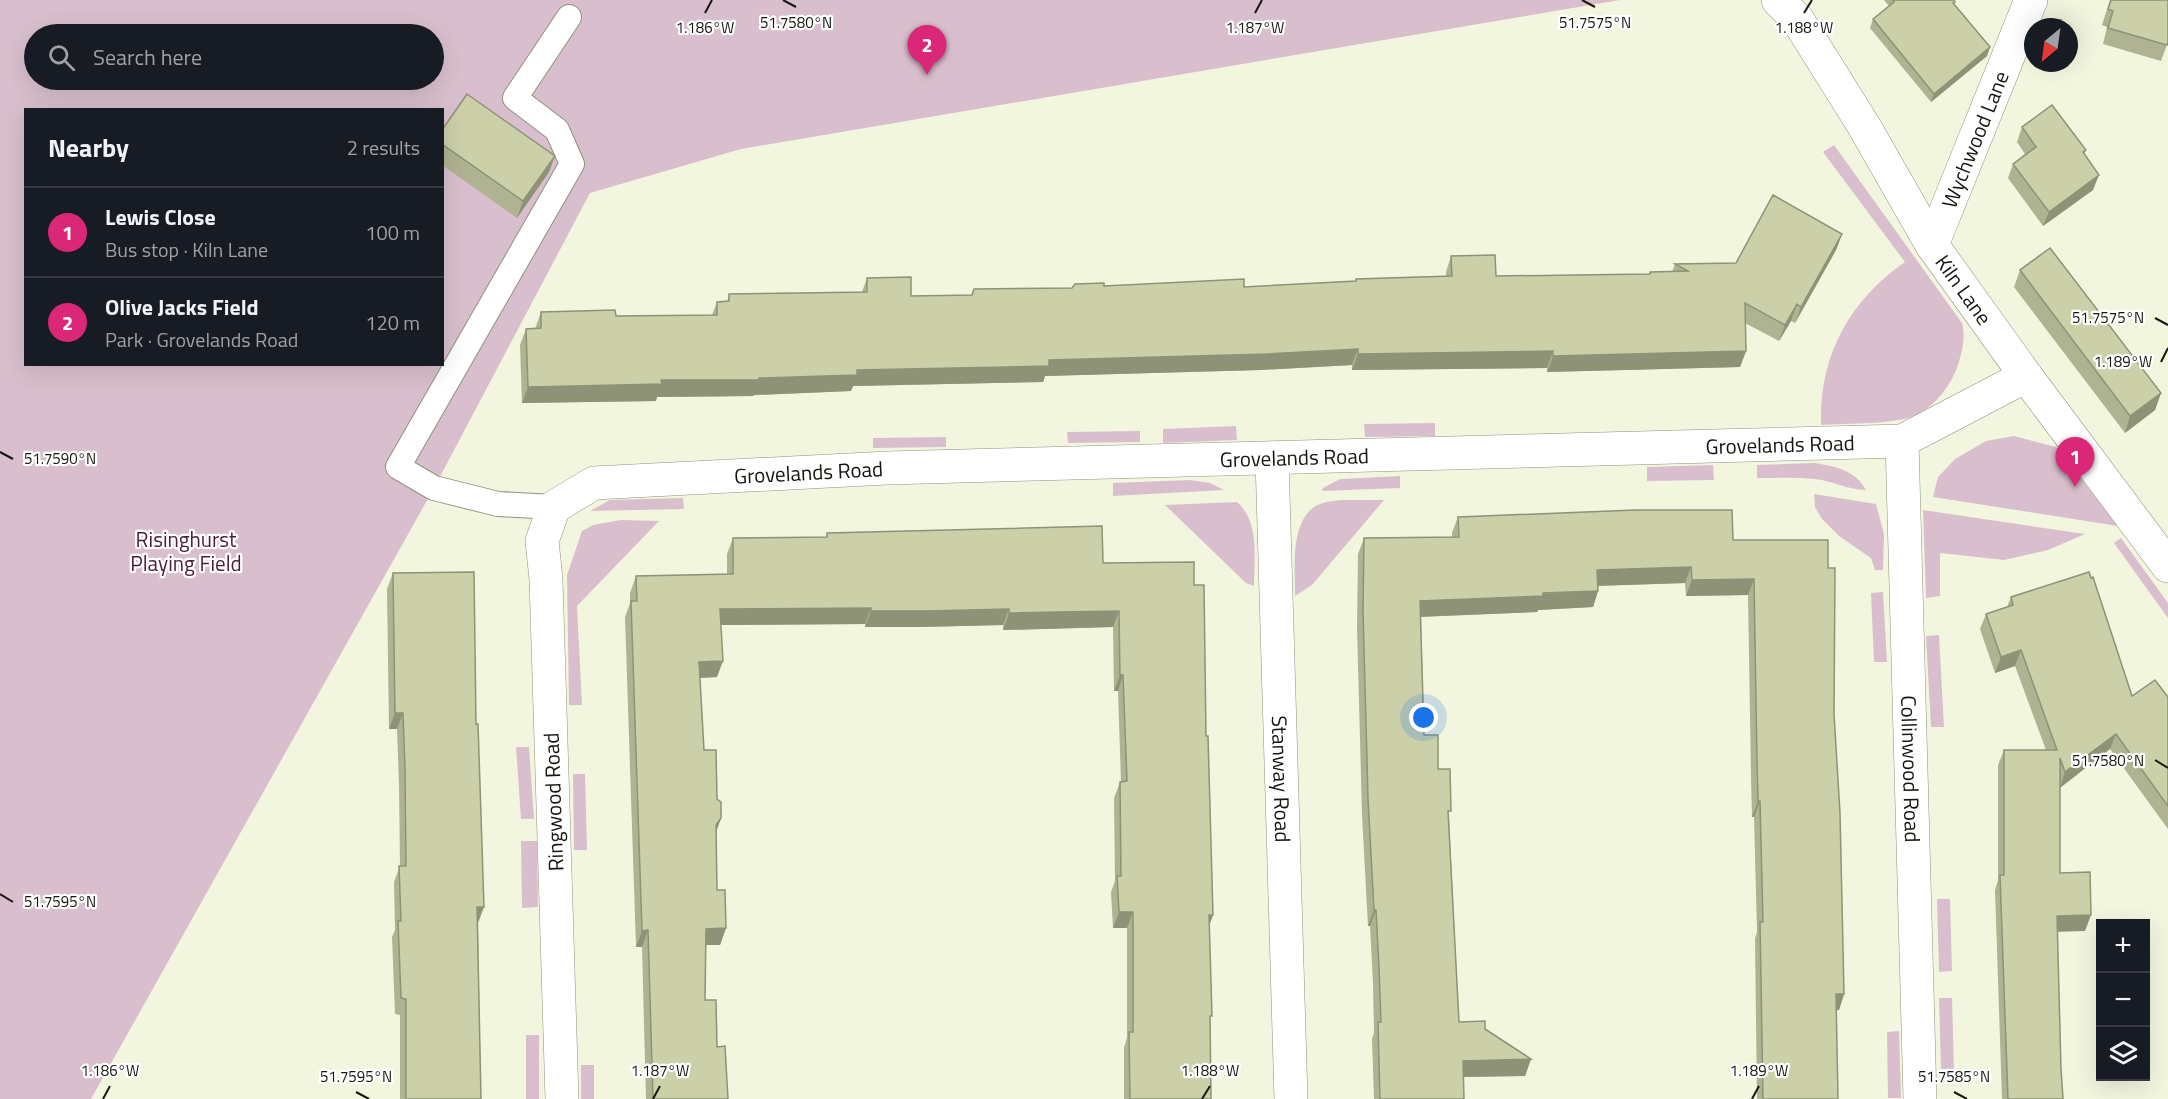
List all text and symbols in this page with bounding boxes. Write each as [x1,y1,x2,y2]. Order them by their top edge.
text: 51.7580°N [760,11,832,34]
text: 51.7575°N [1559,11,1631,34]
text: 1.186°W [676,16,734,39]
text: 1.187°W [1226,16,1284,39]
text: 1.188°W [1775,16,1833,39]
north arrow [2024,18,2078,72]
search box [24,24,444,90]
pin: 2 [908,26,946,75]
text: Search here [93,40,202,74]
icon: search [45,41,78,74]
street label: Wychwood Lane [1933,66,2017,213]
text: Nearby [48,128,129,167]
text: 2 results [347,132,420,163]
text: Lewis Close [105,200,216,234]
text: 1 [62,217,73,248]
text: 100 m [365,217,420,248]
text: Bus stop · Kiln Lane [105,234,268,265]
street label: Kiln Lane [1928,248,2000,331]
text: Olive Jacks Field [105,290,259,324]
text: 51.7575°N [2072,306,2144,329]
text: 2 [62,307,73,338]
text: 120 m [365,307,420,338]
text: Park · Grovelands Road [105,324,298,355]
text: 1.189°W [2094,350,2152,373]
street label: Grovelands Road [1705,426,1855,462]
pin: 1 [2056,438,2094,487]
street label: Grovelands Road [1219,439,1369,475]
text: 51.7590°N [24,447,96,470]
street label: Grovelands Road [733,452,884,492]
park label: Risinghurst Playing Field [130,523,242,579]
street label: Collinwood Road [1893,695,1929,843]
your location [1409,703,1438,732]
street label: Stanway Road [1264,715,1299,843]
street label: Ringwood Road [535,732,571,872]
text: 51.7580°N [2072,749,2144,772]
text: 51.7595°N [24,890,96,913]
map controls [2096,919,2150,1081]
button: + [2096,919,2150,973]
button: − [2096,973,2150,1027]
button: layers [2096,1027,2150,1081]
text: 1.186°W [81,1059,139,1082]
text: 1.187°W [631,1059,689,1082]
text: 1.188°W [1181,1059,1239,1082]
text: 1.189°W [1730,1059,1788,1082]
text: 51.7595°N [320,1065,392,1088]
text: 51.7585°N [1918,1065,1990,1088]

